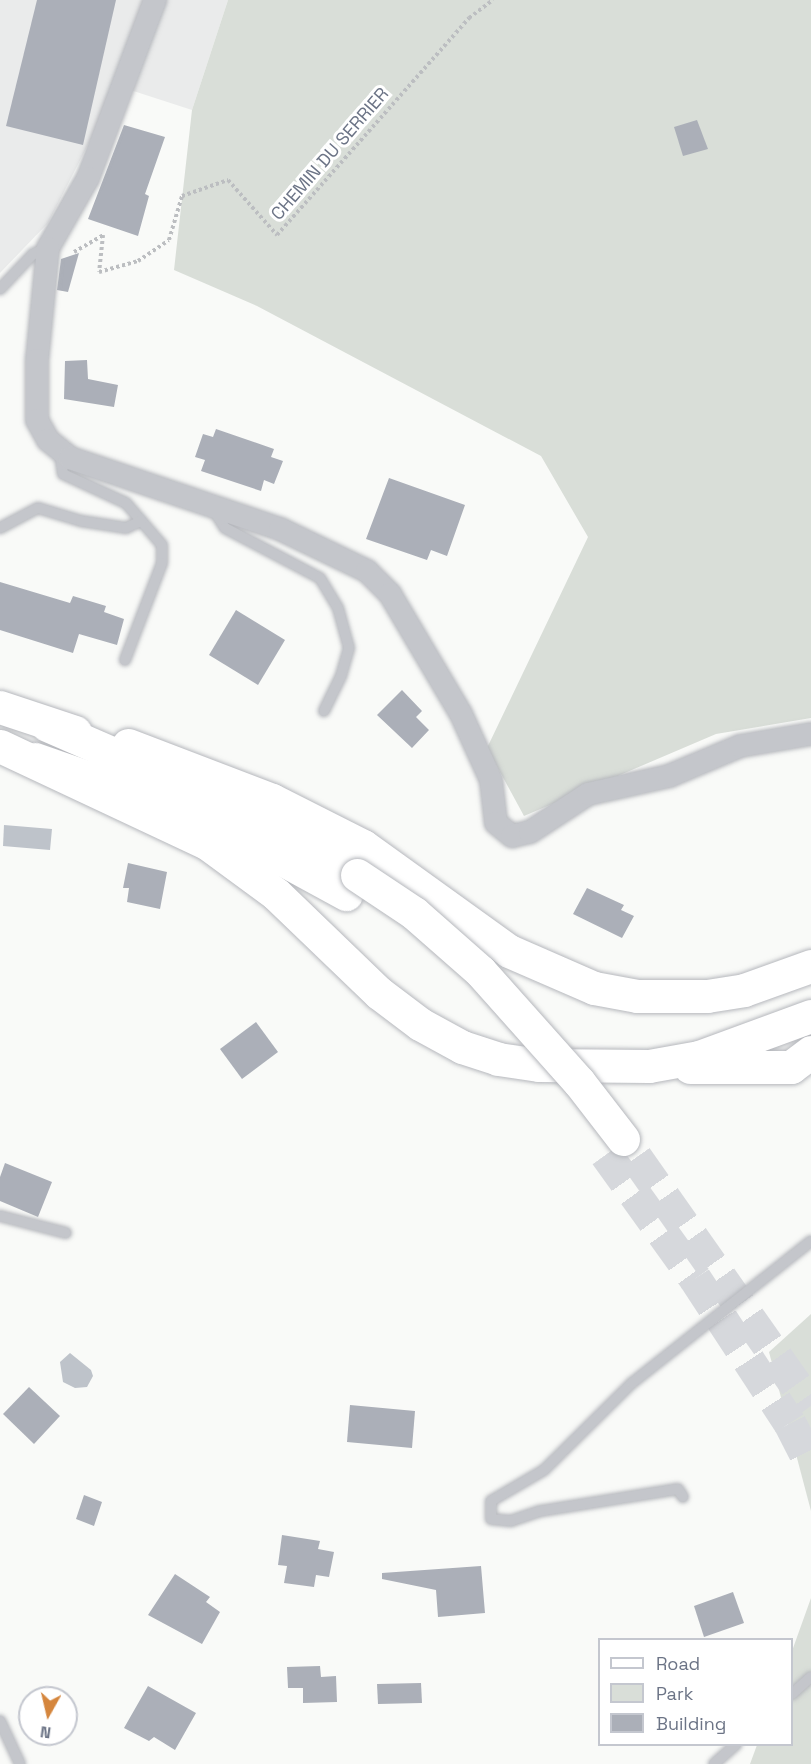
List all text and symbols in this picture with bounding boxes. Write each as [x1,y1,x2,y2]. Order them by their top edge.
street label: CHEMIN DU SERRIER [267,83,393,225]
legend [598,1638,793,1746]
text: Road [656,1652,700,1675]
text: Park [656,1682,693,1705]
north arrow [18,1686,78,1746]
text: Building [656,1712,726,1735]
text: N [39,1721,52,1743]

